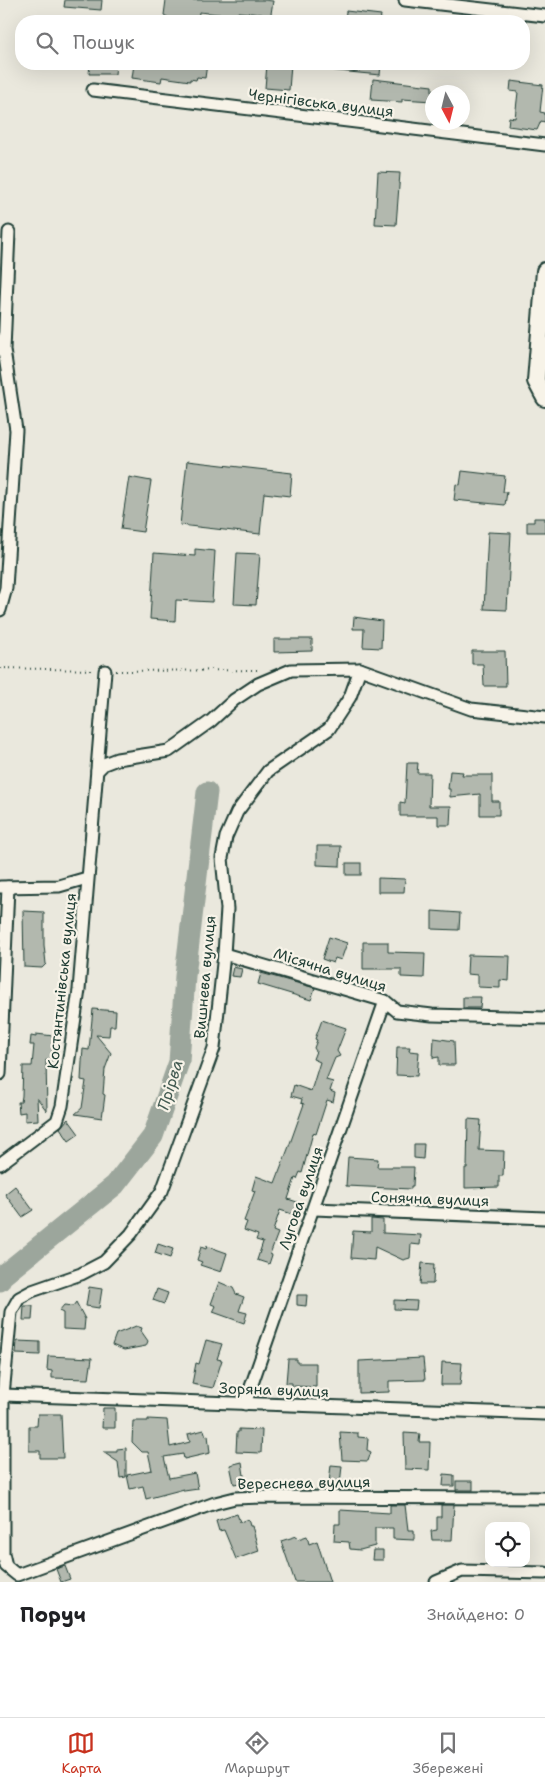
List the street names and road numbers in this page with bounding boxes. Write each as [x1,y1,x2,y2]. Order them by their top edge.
street label: Чернігівська вулиця [247,84,395,122]
street label: Костянтинівська вулиця [43,892,81,1070]
street label: Вишнева вулиця [190,915,220,1039]
street label: Місячна вулиця [271,943,389,997]
street label: Лугова вулиця [274,1144,328,1252]
street label: Сонячна вулиця [371,1187,489,1211]
street label: Зоряна вулиця [219,1378,329,1402]
street label: Вереснева вулиця [237,1472,371,1494]

